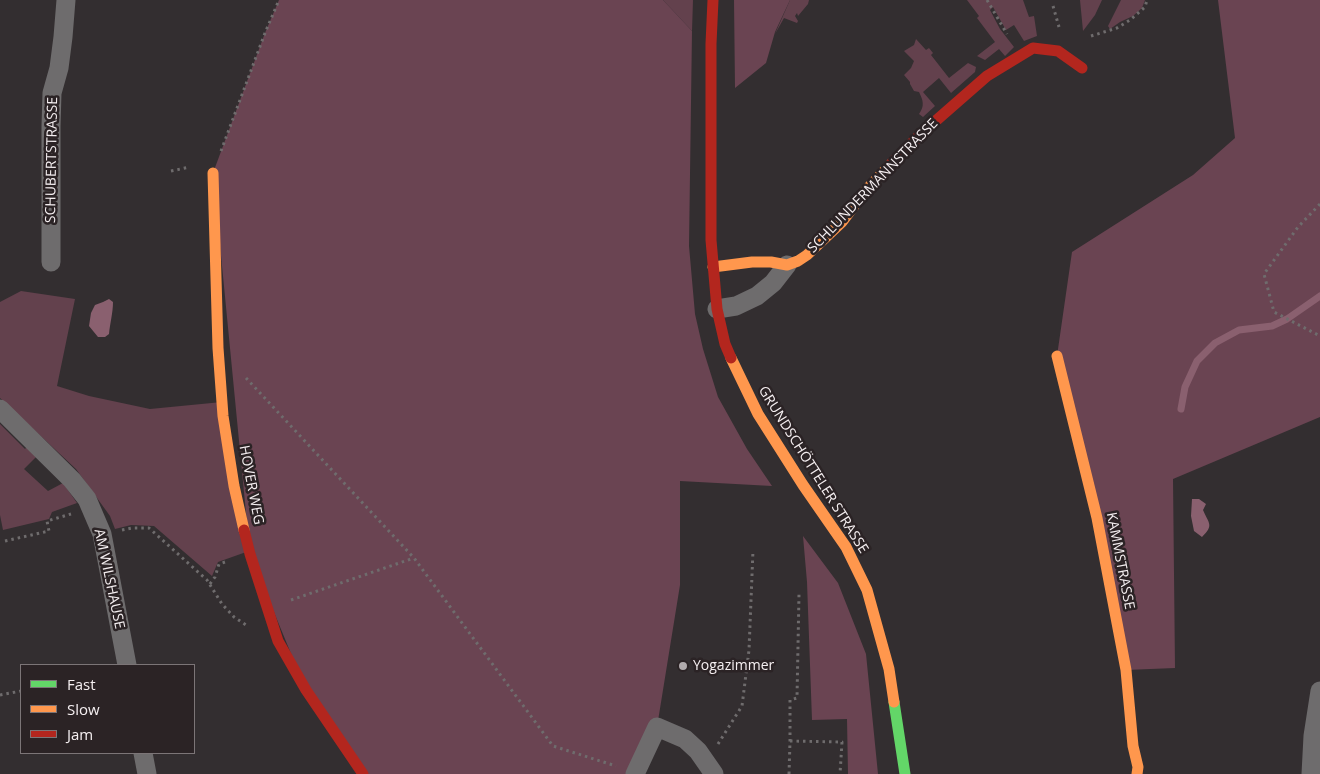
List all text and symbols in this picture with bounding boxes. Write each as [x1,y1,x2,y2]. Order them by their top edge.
street label: SCHUBERTSTRASSE [42,97,62,223]
street label: SCHLUNDERMANNSTRASSE [804,115,942,257]
street label: GRUNDSCHÖTTELER STRASSE [754,383,872,557]
street label: HOVER WEG [235,444,267,526]
street label: KAMMSTRASSE [1102,511,1138,611]
street label: AM WILSHAUSE [90,527,128,631]
place label: Yogazimmer [693,658,774,674]
marker: Yogazimmer [677,660,689,672]
legend [20,664,195,754]
text: Fast [67,674,96,694]
text: Slow [67,699,100,719]
text: Jam [67,724,93,744]

